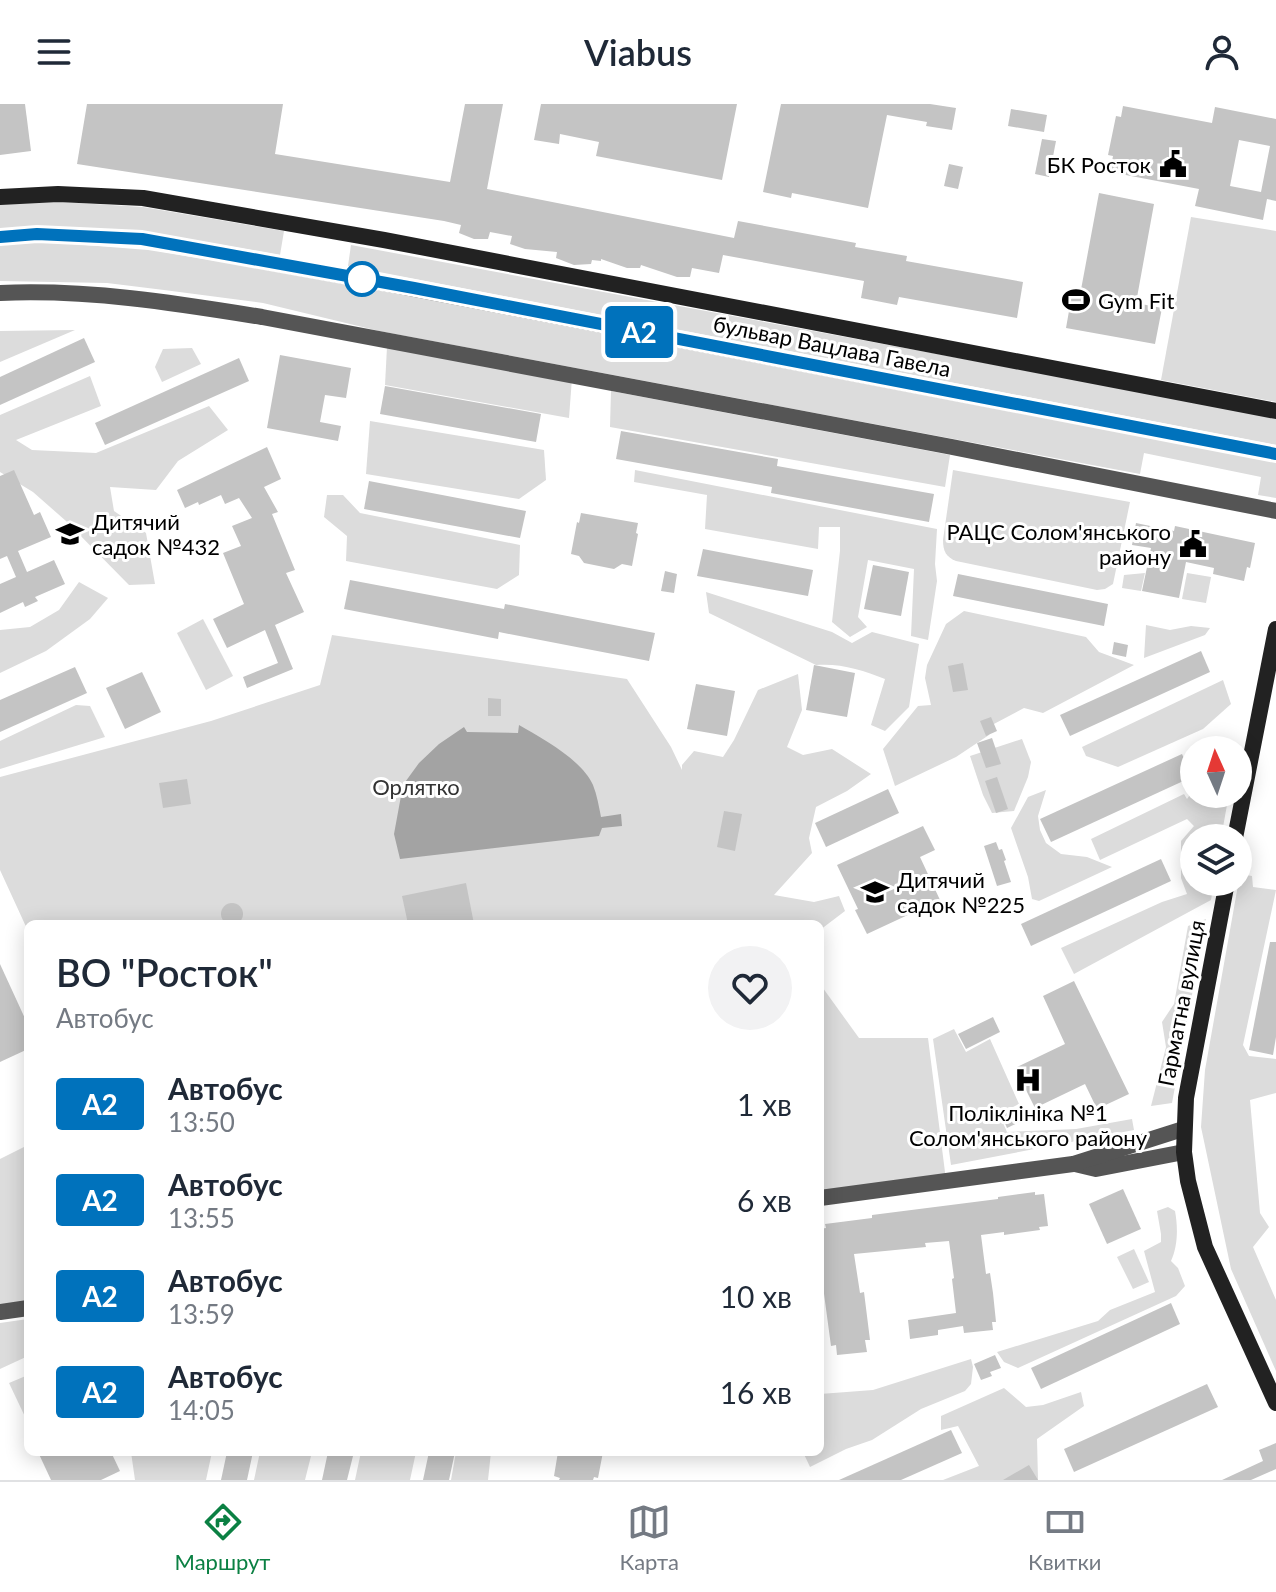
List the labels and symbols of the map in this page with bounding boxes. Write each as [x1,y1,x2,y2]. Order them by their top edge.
public building icon: БК Росток [1158,149,1188,179]
place label: БК Росток [1047,151,1152,178]
unlabelled marker [345,262,379,296]
sports icon: Gym Fit [1061,285,1091,315]
place label: Gym Fit [1098,287,1174,314]
line badge: А2 [603,306,675,358]
street label: бульвар Вацлава Гавела [711,310,953,382]
place label: Дитячий садок №432 [92,508,220,560]
place label: РАЦС Солом'янського району [946,518,1172,570]
school or university icon: Дитячий садок №432 [55,519,85,549]
public building icon: РАЦС Солом'янського району [1178,529,1208,559]
north arrow [1180,736,1252,808]
park label: Орлятко [372,773,460,800]
place label: Дитячий садок №225 [897,866,1025,918]
school or university icon: Дитячий садок №225 [860,877,890,907]
street label: Гарматна вулиця [1152,918,1210,1088]
hospital icon: Поліклініка №1 Солом'янського району [1013,1065,1043,1095]
place label: Поліклініка №1 Солом'янського району [909,1099,1148,1151]

